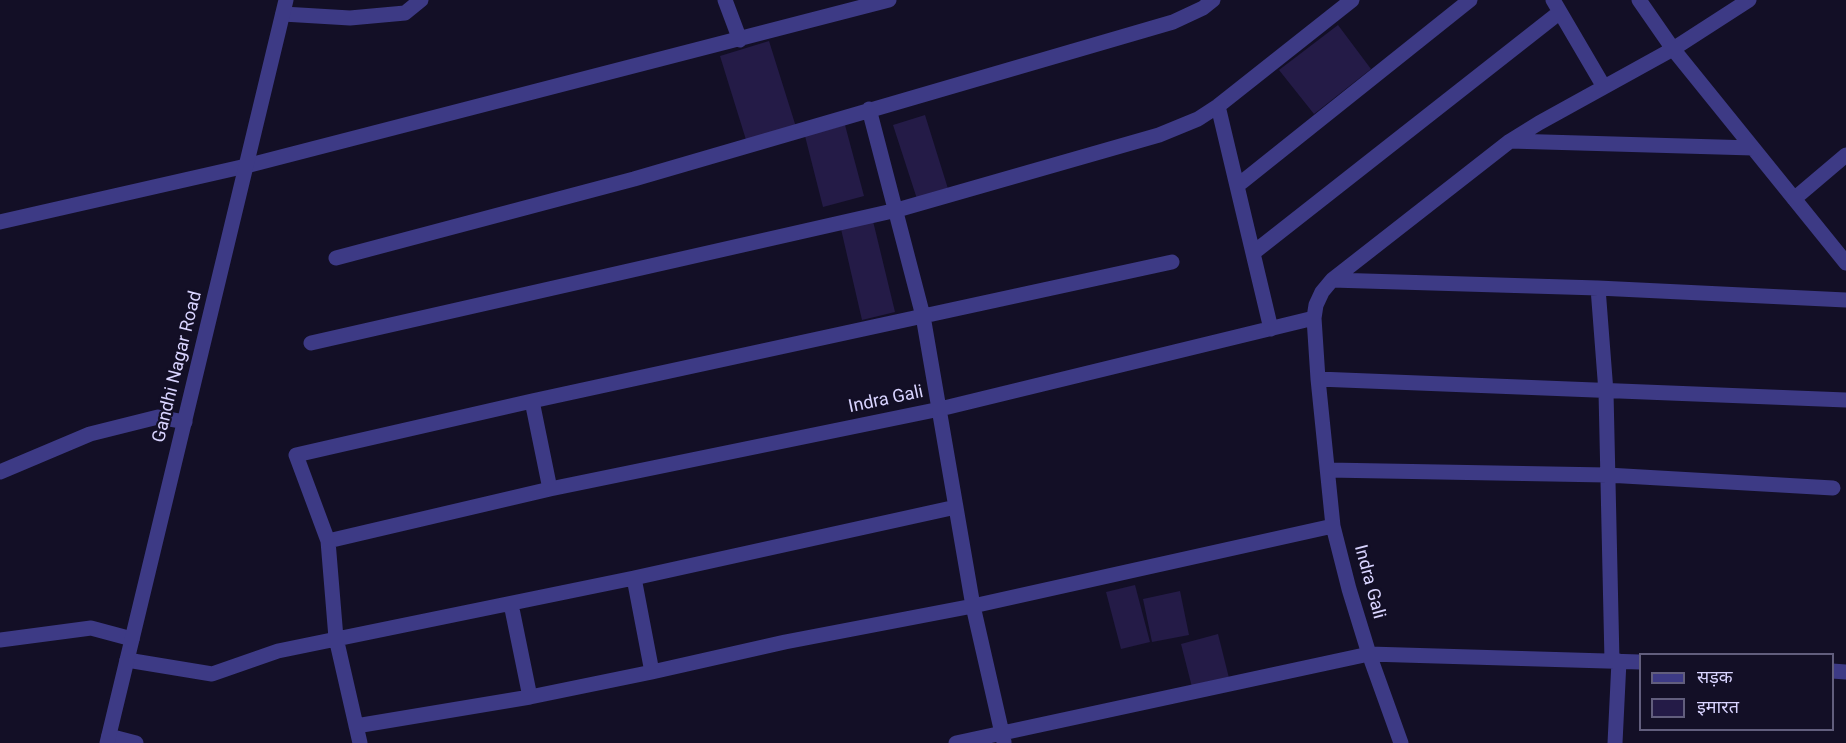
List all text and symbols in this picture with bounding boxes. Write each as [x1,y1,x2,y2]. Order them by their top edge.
street label: Gandhi Nagar Road [149,289,207,445]
street label: Indra Gali [847,382,925,418]
street label: Indra Gali [1349,543,1389,621]
legend [1639,653,1834,731]
text: सड़क [1697,666,1733,687]
text: इमारत [1697,696,1739,717]

